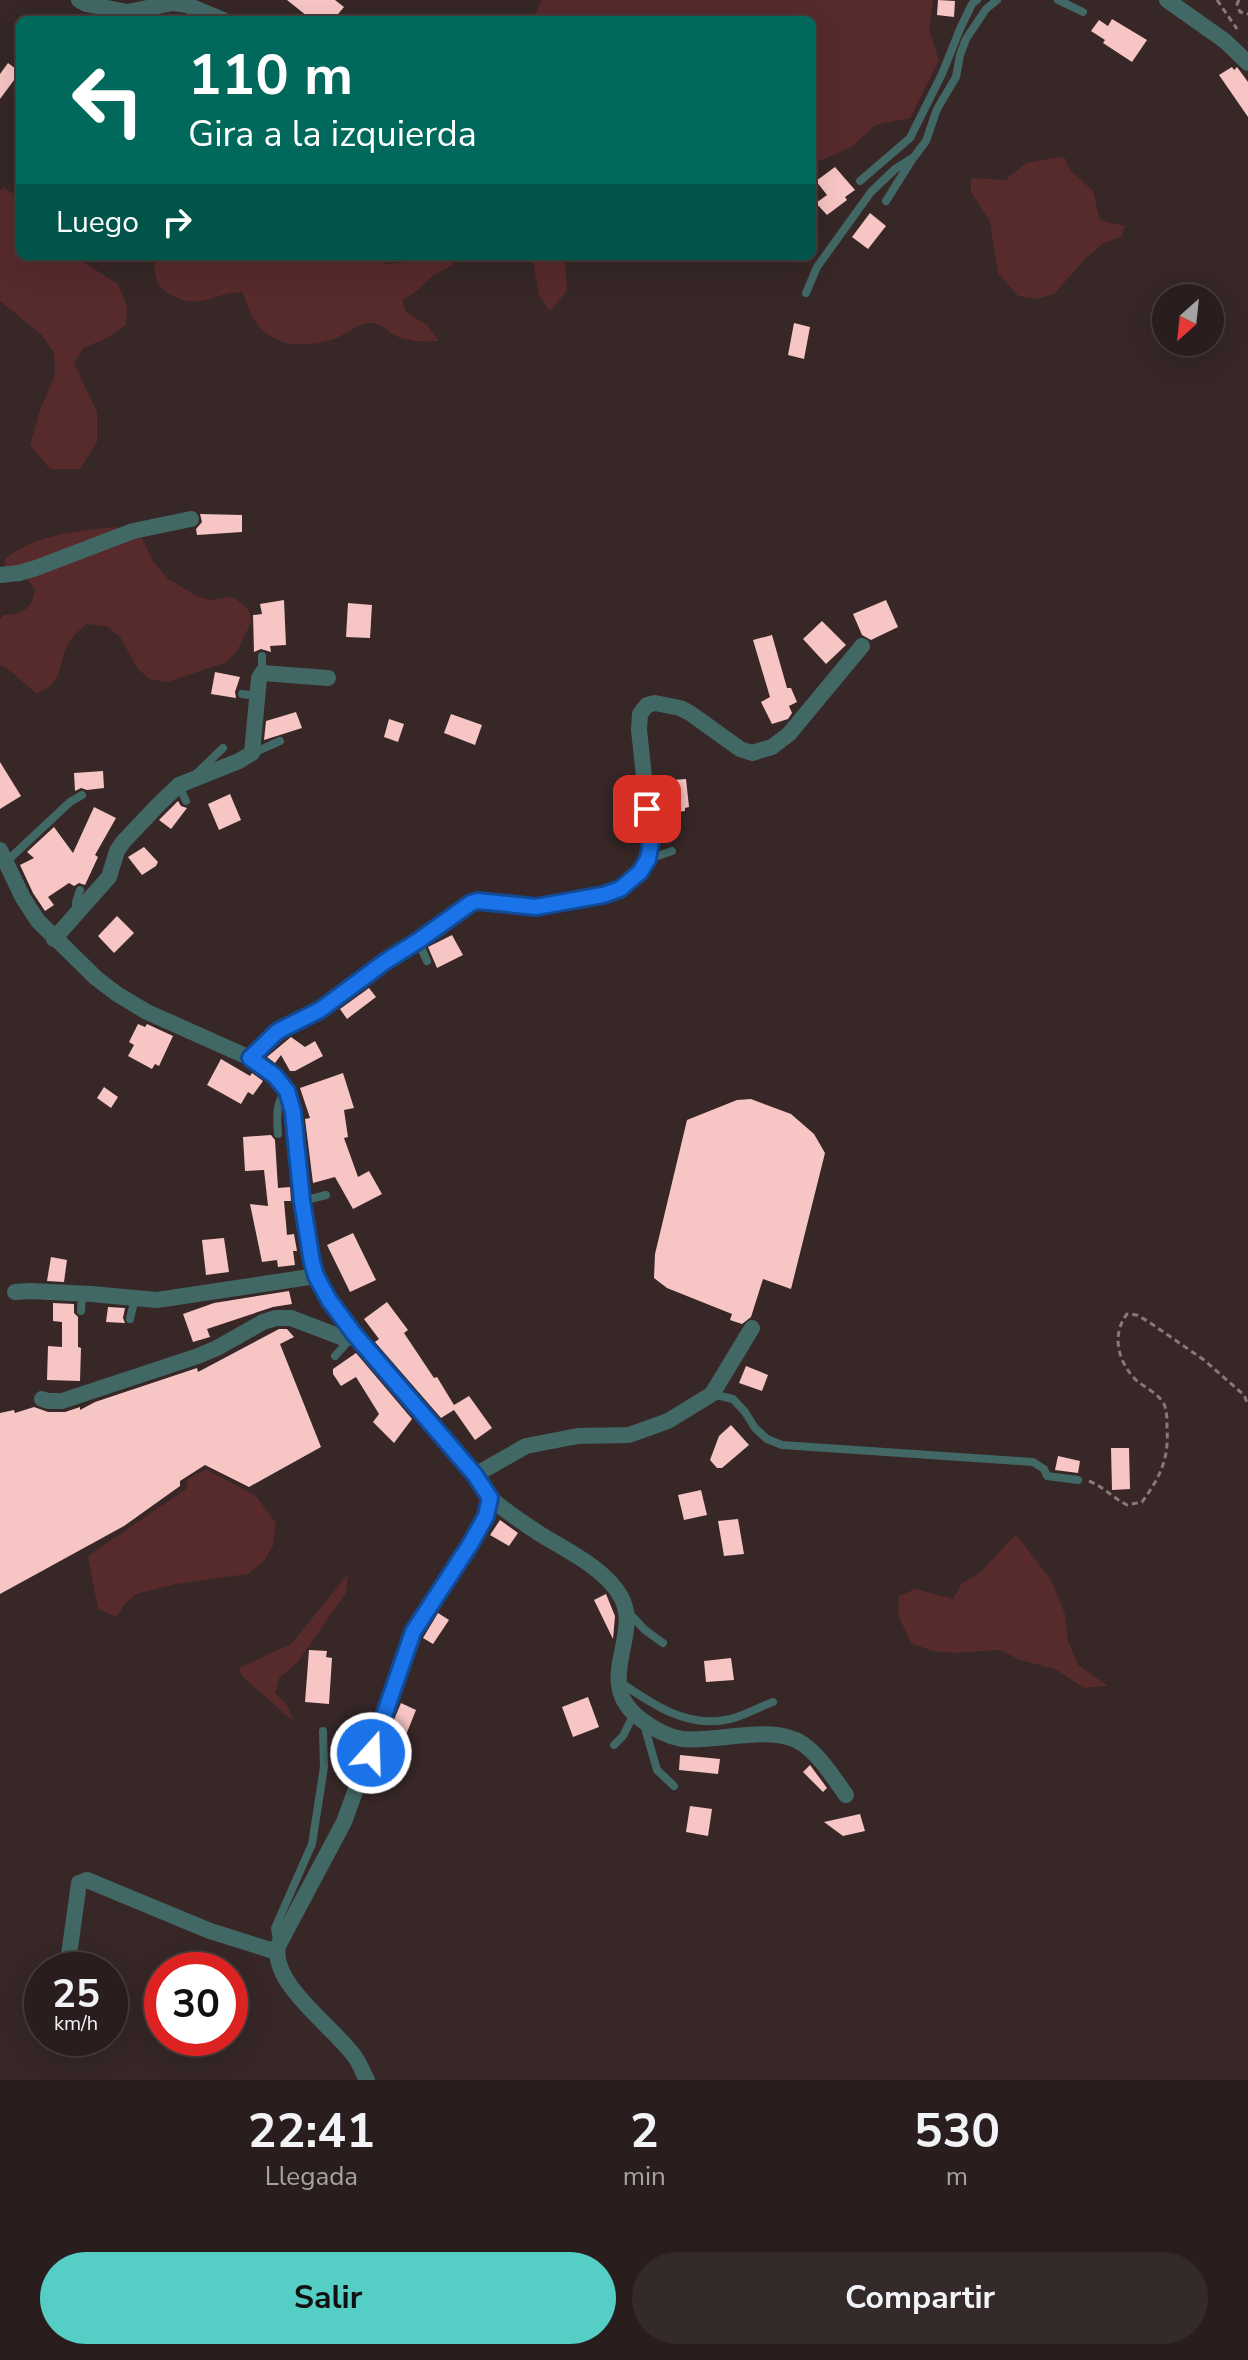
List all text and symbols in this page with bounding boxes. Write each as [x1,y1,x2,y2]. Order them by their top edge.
text: 110 m [188,37,353,114]
icon: left [56,48,160,152]
text: Gira a la izquierda [188,110,477,159]
icon: right [155,200,199,244]
text: Luego [56,202,139,243]
north arrow [1152,284,1224,356]
map controls [1152,284,1224,356]
pin [613,775,681,843]
icon: arrive [625,787,669,831]
position arrow [329,1711,413,1795]
speed limit sign: 30 [144,1952,248,2056]
text: 25 [52,1967,100,2021]
text: km/h [54,2010,98,2037]
text: 22:41 [248,2098,375,2164]
text: 2 [630,2098,659,2164]
text: 530 [914,2098,1000,2164]
text: Llegada [265,2159,358,2194]
text: min [623,2159,666,2194]
text: m [946,2159,968,2194]
button: Salir [40,2252,616,2344]
button: Compartir [632,2252,1208,2344]

